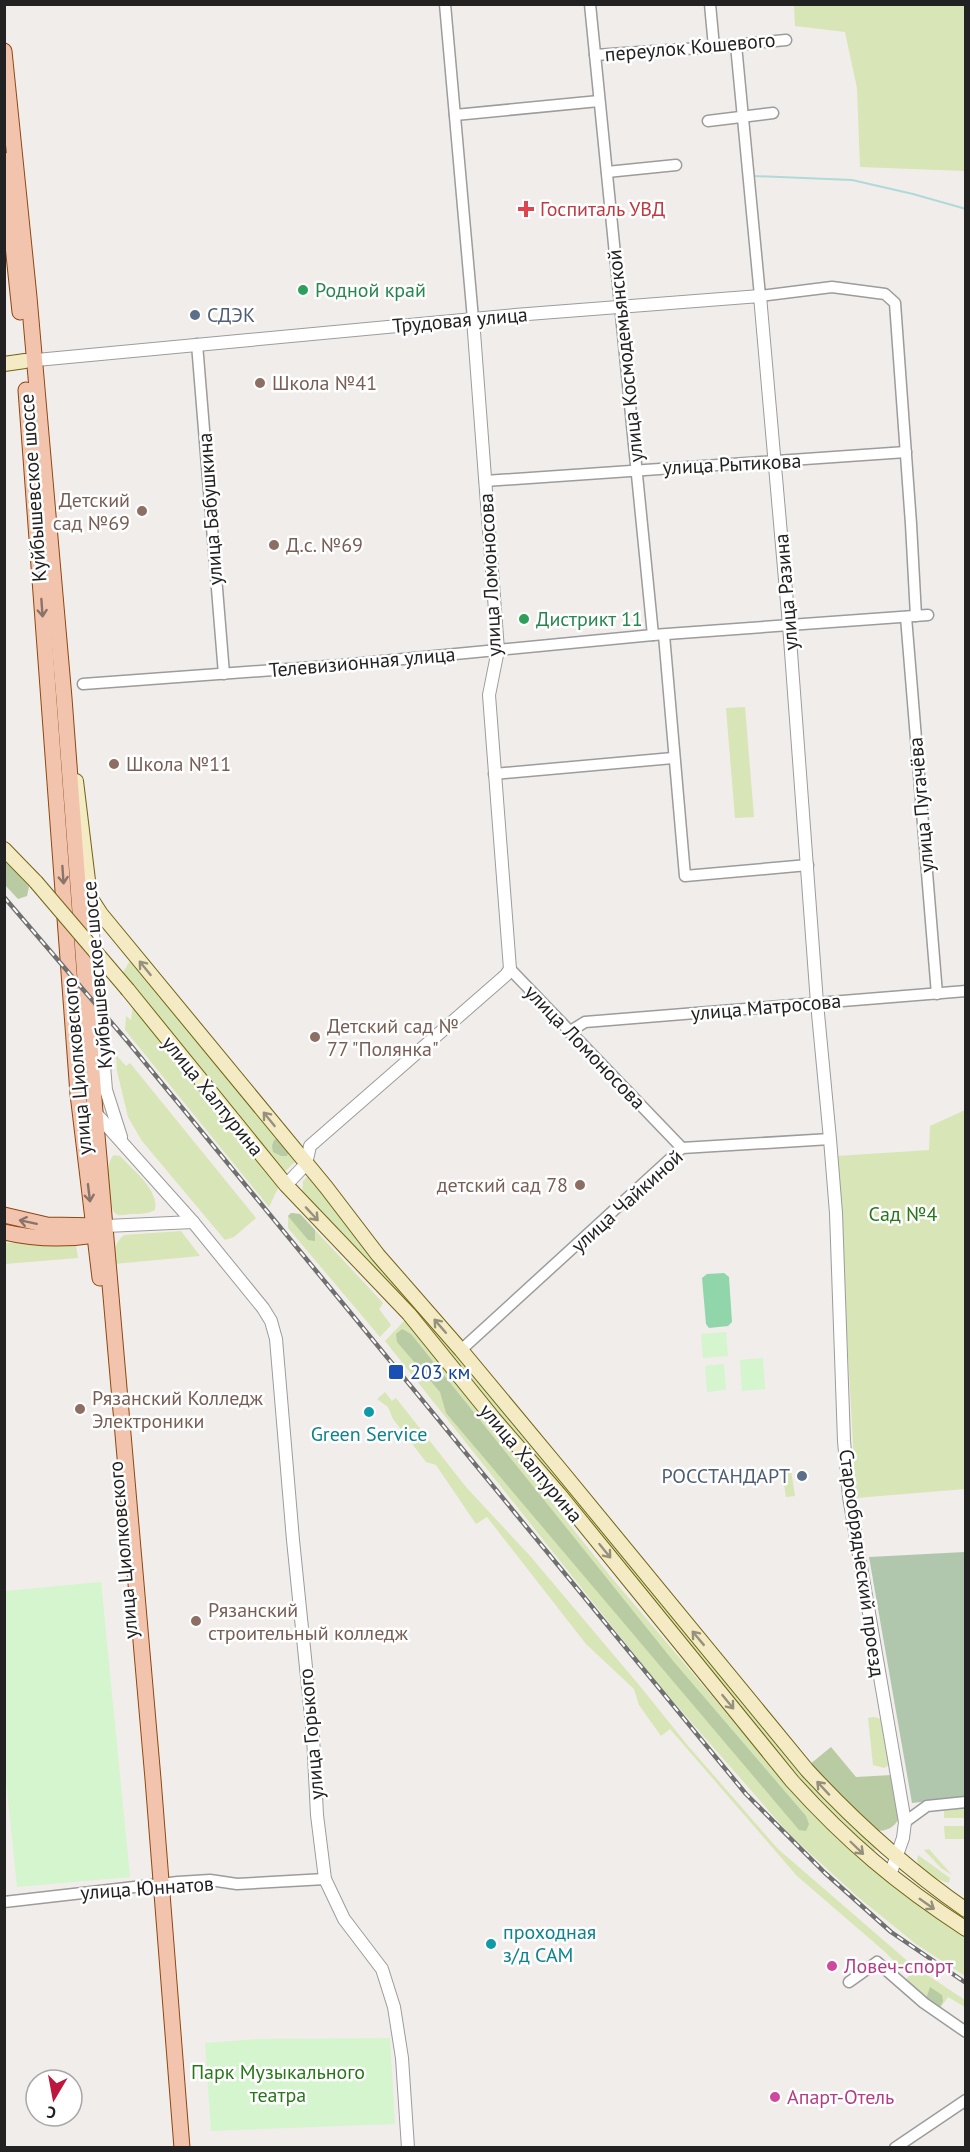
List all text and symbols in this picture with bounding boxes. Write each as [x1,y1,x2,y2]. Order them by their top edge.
street label: переулок Кошевого [604,27,776,67]
place label: Госпиталь УВД [540,196,665,222]
marker: Госпиталь УВД [517,200,535,218]
street label: улица Космодемьянской [601,248,649,464]
place label: Родной край [315,277,426,303]
marker: Родной край [296,283,310,297]
street label: Трудовая улица [391,301,529,339]
place label: СДЭК [207,302,255,328]
marker: СДЭК [188,308,202,322]
place label: Школа №41 [272,370,377,396]
marker: Школа №41 [253,376,267,390]
street label: Куйбышевское шоссе [13,393,53,583]
street label: улица Бабушкина [192,432,228,586]
street label: улица Рытикова [662,447,802,481]
place label: Детский сад №69 [53,487,130,536]
street label: улица Ломоносова [473,493,507,657]
marker: Детский сад №69 [135,504,149,518]
place label: Д.с. №69 [286,532,363,558]
street label: улица Разина [768,533,804,651]
marker: Д.с. №69 [267,538,281,552]
one-way arrow [37,598,48,618]
place label: Дистрикт 11 [536,606,643,632]
marker: Дистрикт 11 [517,612,531,626]
street label: Телевизионная улица [268,641,456,683]
street label: улица Пугачёва [902,736,940,874]
place label: Школа №11 [126,751,231,777]
marker: Школа №11 [107,757,121,771]
one-way arrow [58,865,69,885]
street label: Куйбышевское шоссе [76,880,118,1070]
one-way arrow [139,960,152,976]
street label: улица Циолковского [56,976,98,1156]
street label: улица Ломоносова [519,979,651,1115]
street label: улица Матросова [690,987,842,1027]
place label: Детский сад № 77 "Полянка" [327,1013,459,1062]
street label: улица Халтурина [156,1030,270,1162]
marker: Детский сад № 77 "Полянка" [308,1030,322,1044]
one-way arrow [263,1111,276,1127]
street label: улица Чайкиной [565,1144,689,1258]
place label: детский сад 78 [437,1172,568,1198]
marker: детский сад 78 [573,1178,587,1192]
one-way arrow [84,1183,95,1203]
park label: Сад №4 [869,1201,938,1227]
one-way arrow [305,1206,319,1221]
one-way arrow [18,1215,37,1227]
one-way arrow [433,1319,447,1334]
place label: 203 км [410,1359,471,1385]
marker: 203 км [387,1363,405,1381]
place label: Рязанский Колледж Электроники [92,1385,264,1434]
street label: улица Халтурина [474,1398,588,1528]
marker: Рязанский Колледж Электроники [73,1402,87,1416]
marker: Green Service [362,1405,376,1419]
place label: Green Service [311,1421,427,1447]
street label: Старообрядческий проезд [833,1447,891,1679]
street label: улица Циолковского [102,1460,144,1640]
place label: РОССТАНДАРТ [661,1463,790,1489]
marker: РОССТАНДАРТ [795,1469,809,1483]
one-way arrow [598,1543,612,1558]
place label: Рязанский строительный колледж [208,1597,409,1646]
marker: Рязанский строительный колледж [189,1614,203,1628]
one-way arrow [691,1631,705,1646]
street label: улица Горького [292,1667,330,1801]
one-way arrow [721,1694,734,1710]
one-way arrow [816,1780,830,1795]
one-way arrow [850,1841,865,1855]
street label: улица Юннатов [79,1870,215,1906]
one-way arrow [918,1898,935,1910]
place label: проходная з/д САМ [503,1919,596,1968]
marker: проходная з/д САМ [484,1937,498,1951]
place label: Ловеч-спорт [843,1953,953,1979]
marker: Ловеч-спорт [825,1959,839,1973]
park label: Парк Музыкального театра [191,2059,365,2108]
north arrow [24,2068,84,2128]
place label: Апарт-Отель [787,2084,894,2110]
marker: Апарт-Отель [768,2090,782,2104]
text: С [45,2102,58,2123]

